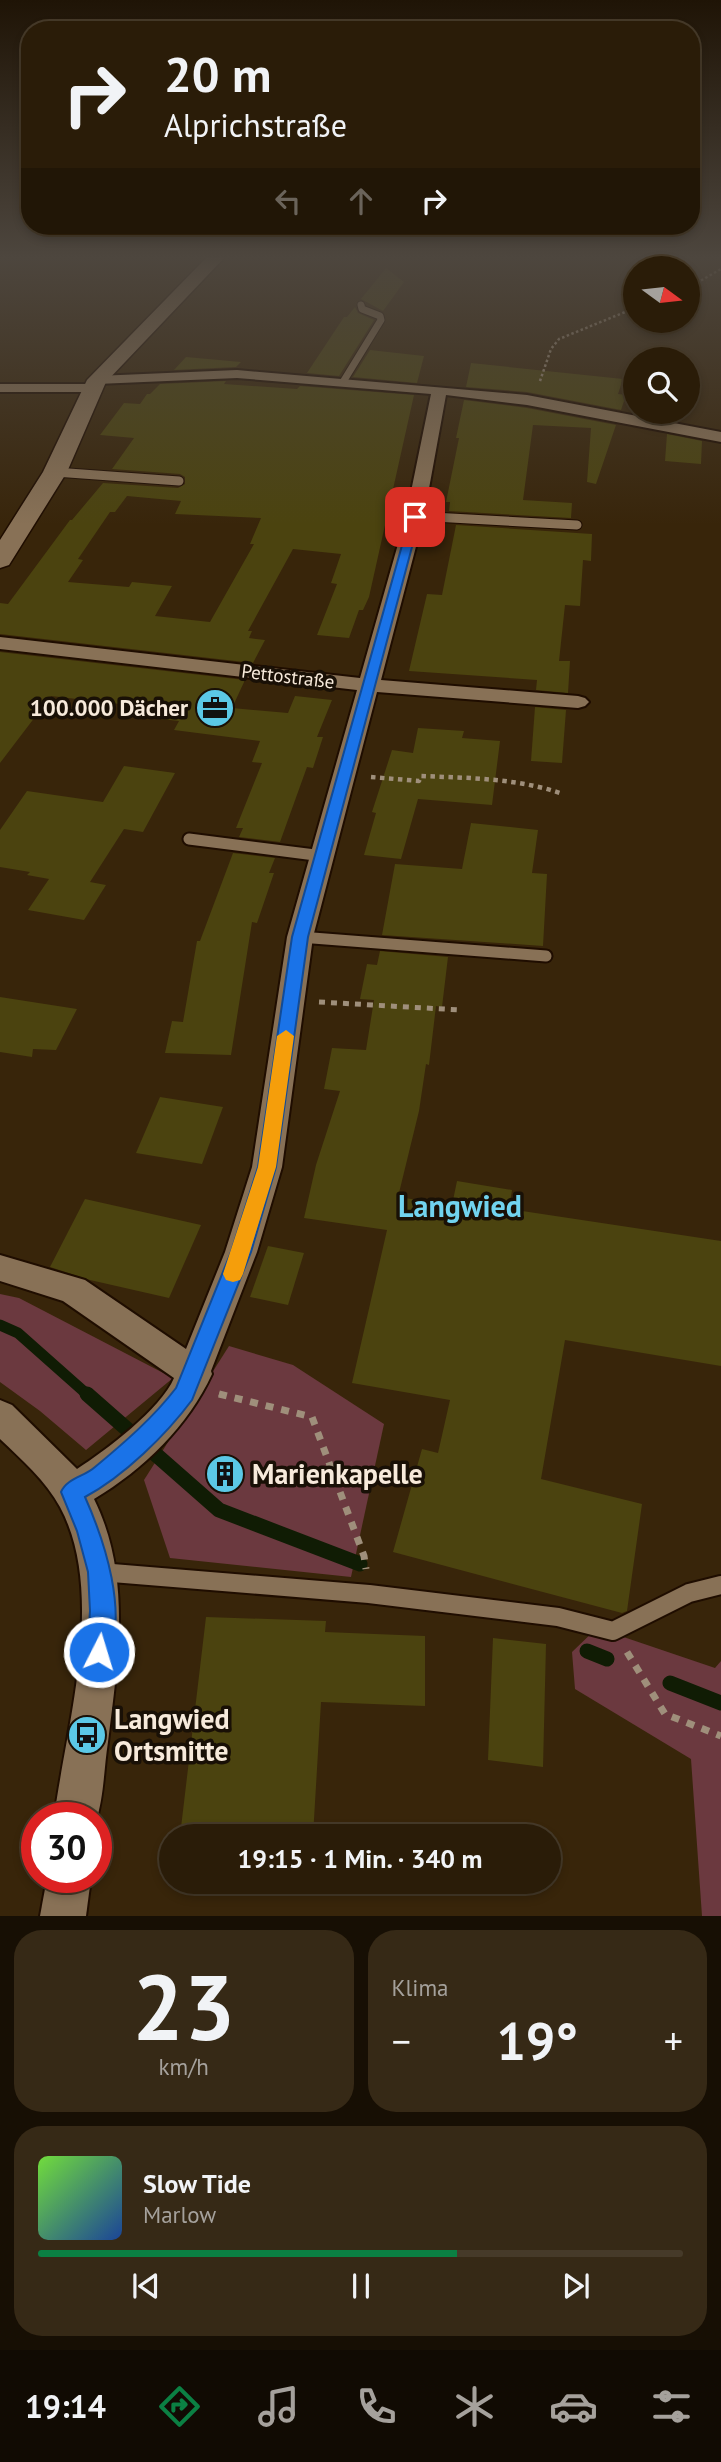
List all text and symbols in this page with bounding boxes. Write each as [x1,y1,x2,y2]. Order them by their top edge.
text: 20 m [164,42,271,106]
icon: right [49,49,140,140]
text: Alprichstraße [164,104,347,146]
icon: left [269,182,307,220]
icon: ahead [342,182,380,220]
icon: right [415,182,453,220]
north arrow [623,256,700,332]
map controls [623,256,700,424]
button: search [623,347,700,424]
pin [385,487,445,547]
icon: arrive [396,498,434,536]
street label: Pettostraße [240,658,336,694]
office icon: 100.000 Dächer [194,687,236,729]
place label: 100.000 Dächer [30,693,189,722]
district label: Langwied [398,1186,522,1225]
building icon: Marienkapelle [204,1453,246,1495]
place label: Marienkapelle [252,1455,423,1492]
position arrow [62,1615,136,1689]
place label: Langwied Ortsmitte [114,1700,230,1769]
bus stop icon: Langwied Ortsmitte [66,1714,108,1756]
speed limit sign: 30 [21,1802,112,1893]
text: 19:15 · 1 Min. · 340 m [237,1842,483,1875]
text: 23 [132,1947,235,2065]
text: Klima [392,1973,449,2002]
text: 19° [496,2007,578,2074]
text: − [392,2016,411,2065]
text: + [664,2016,683,2065]
text: km/h [159,2052,209,2081]
text: Slow Tide [143,2167,251,2200]
text: Marlow [143,2200,216,2229]
icon: previous [127,2267,165,2305]
icon: pause [342,2267,380,2305]
icon: next [557,2267,595,2305]
icon: directions [155,2382,204,2431]
icon: music [254,2382,303,2431]
icon: phone [352,2382,401,2431]
icon: climate [450,2382,499,2431]
icon: car [549,2382,598,2431]
icon: filters [647,2382,696,2431]
text: 19:14 [25,2385,106,2427]

